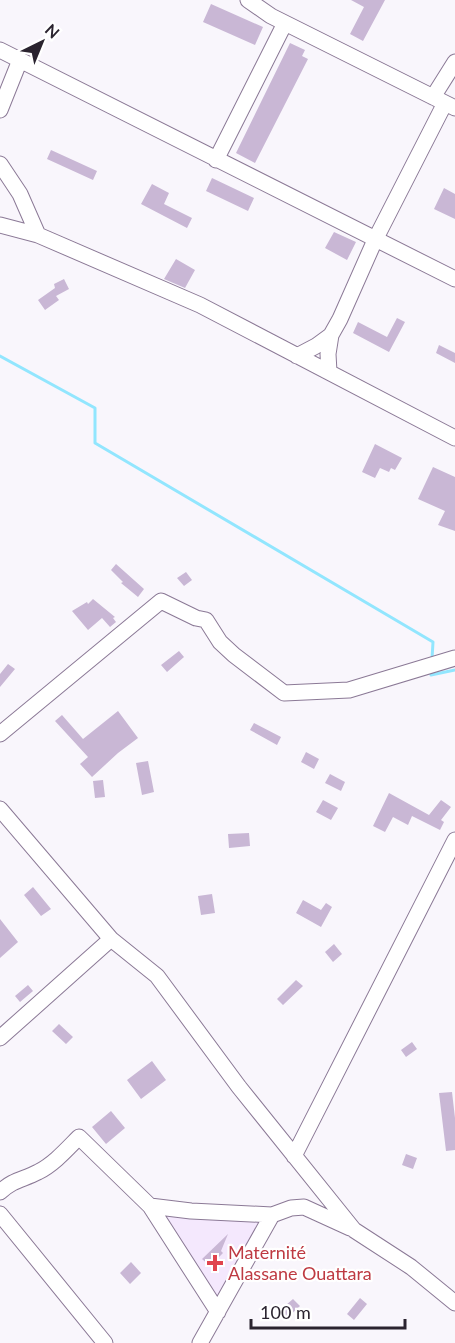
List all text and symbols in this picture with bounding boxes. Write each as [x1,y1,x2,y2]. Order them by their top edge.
north arrow [12,12,72,72]
text: N [42,20,64,42]
place label: Maternité Alassane Ouattara [228,1241,372,1284]
marker: Maternité Alassane Ouattara [206,1254,224,1272]
scale bar [251,1292,406,1330]
text: 100 m [260,1301,311,1323]

